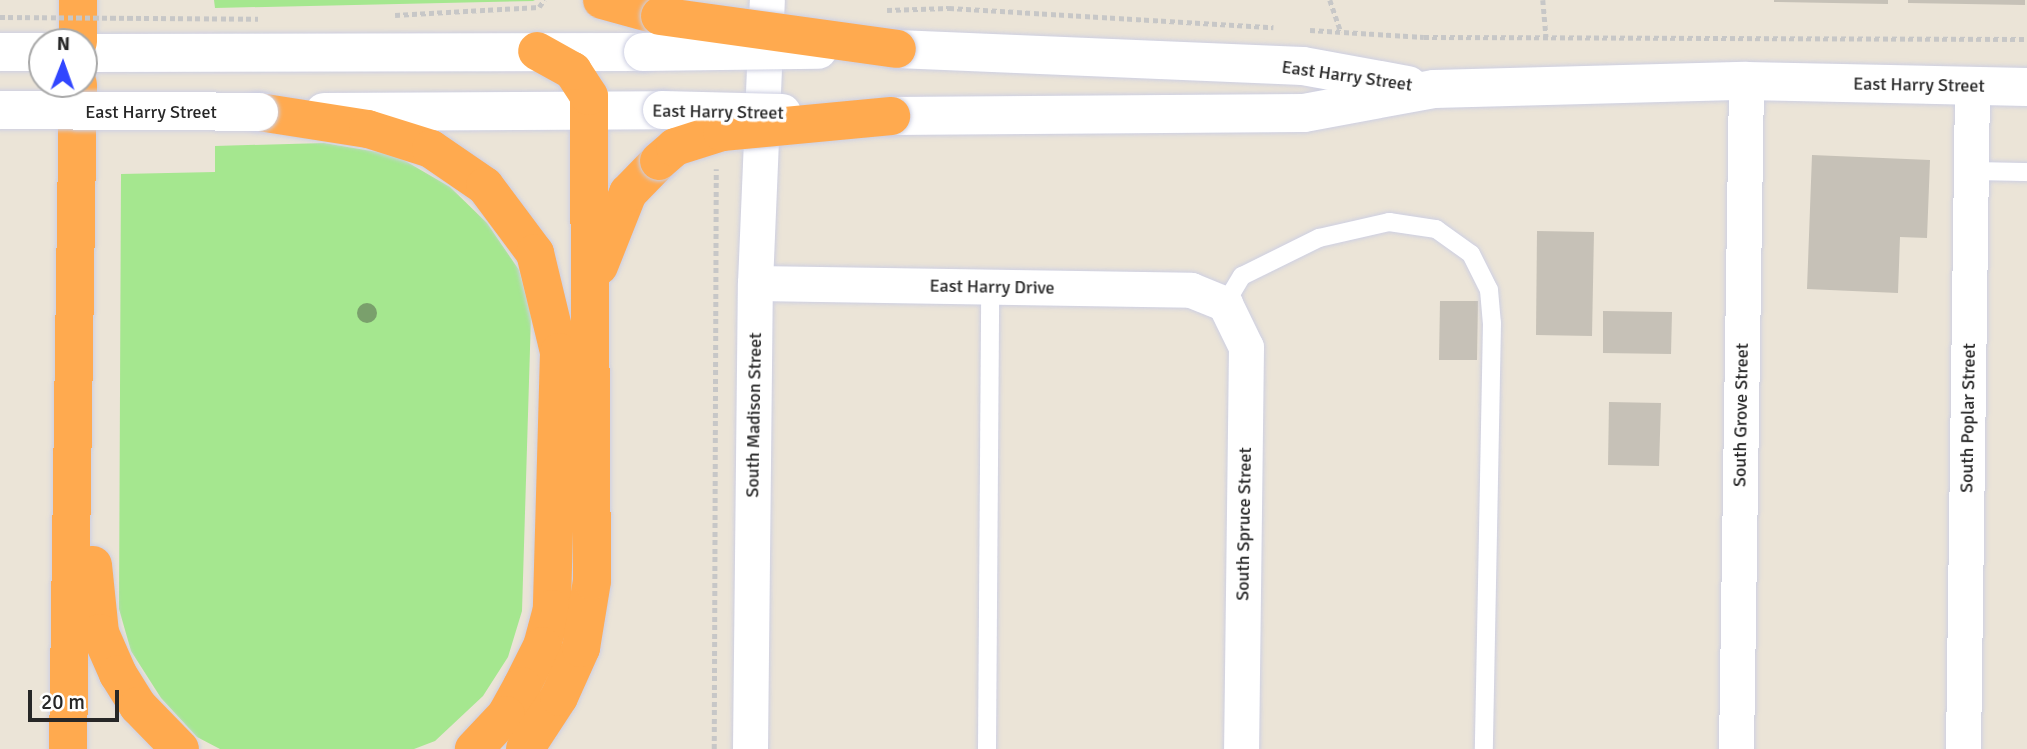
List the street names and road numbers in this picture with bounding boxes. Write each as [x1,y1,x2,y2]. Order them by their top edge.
street label: East Harry Street [1280,56,1414,96]
street label: East Harry Street [1853,73,1985,97]
street label: East Harry Street [652,100,784,124]
street label: East Harry Street [85,101,217,123]
street label: East Harry Drive [929,275,1055,299]
street label: South Madison Street [742,332,766,498]
street label: South Grove Street [1729,343,1753,487]
street label: South Poplar Street [1956,343,1980,493]
street label: South Spruce Street [1232,447,1256,601]

